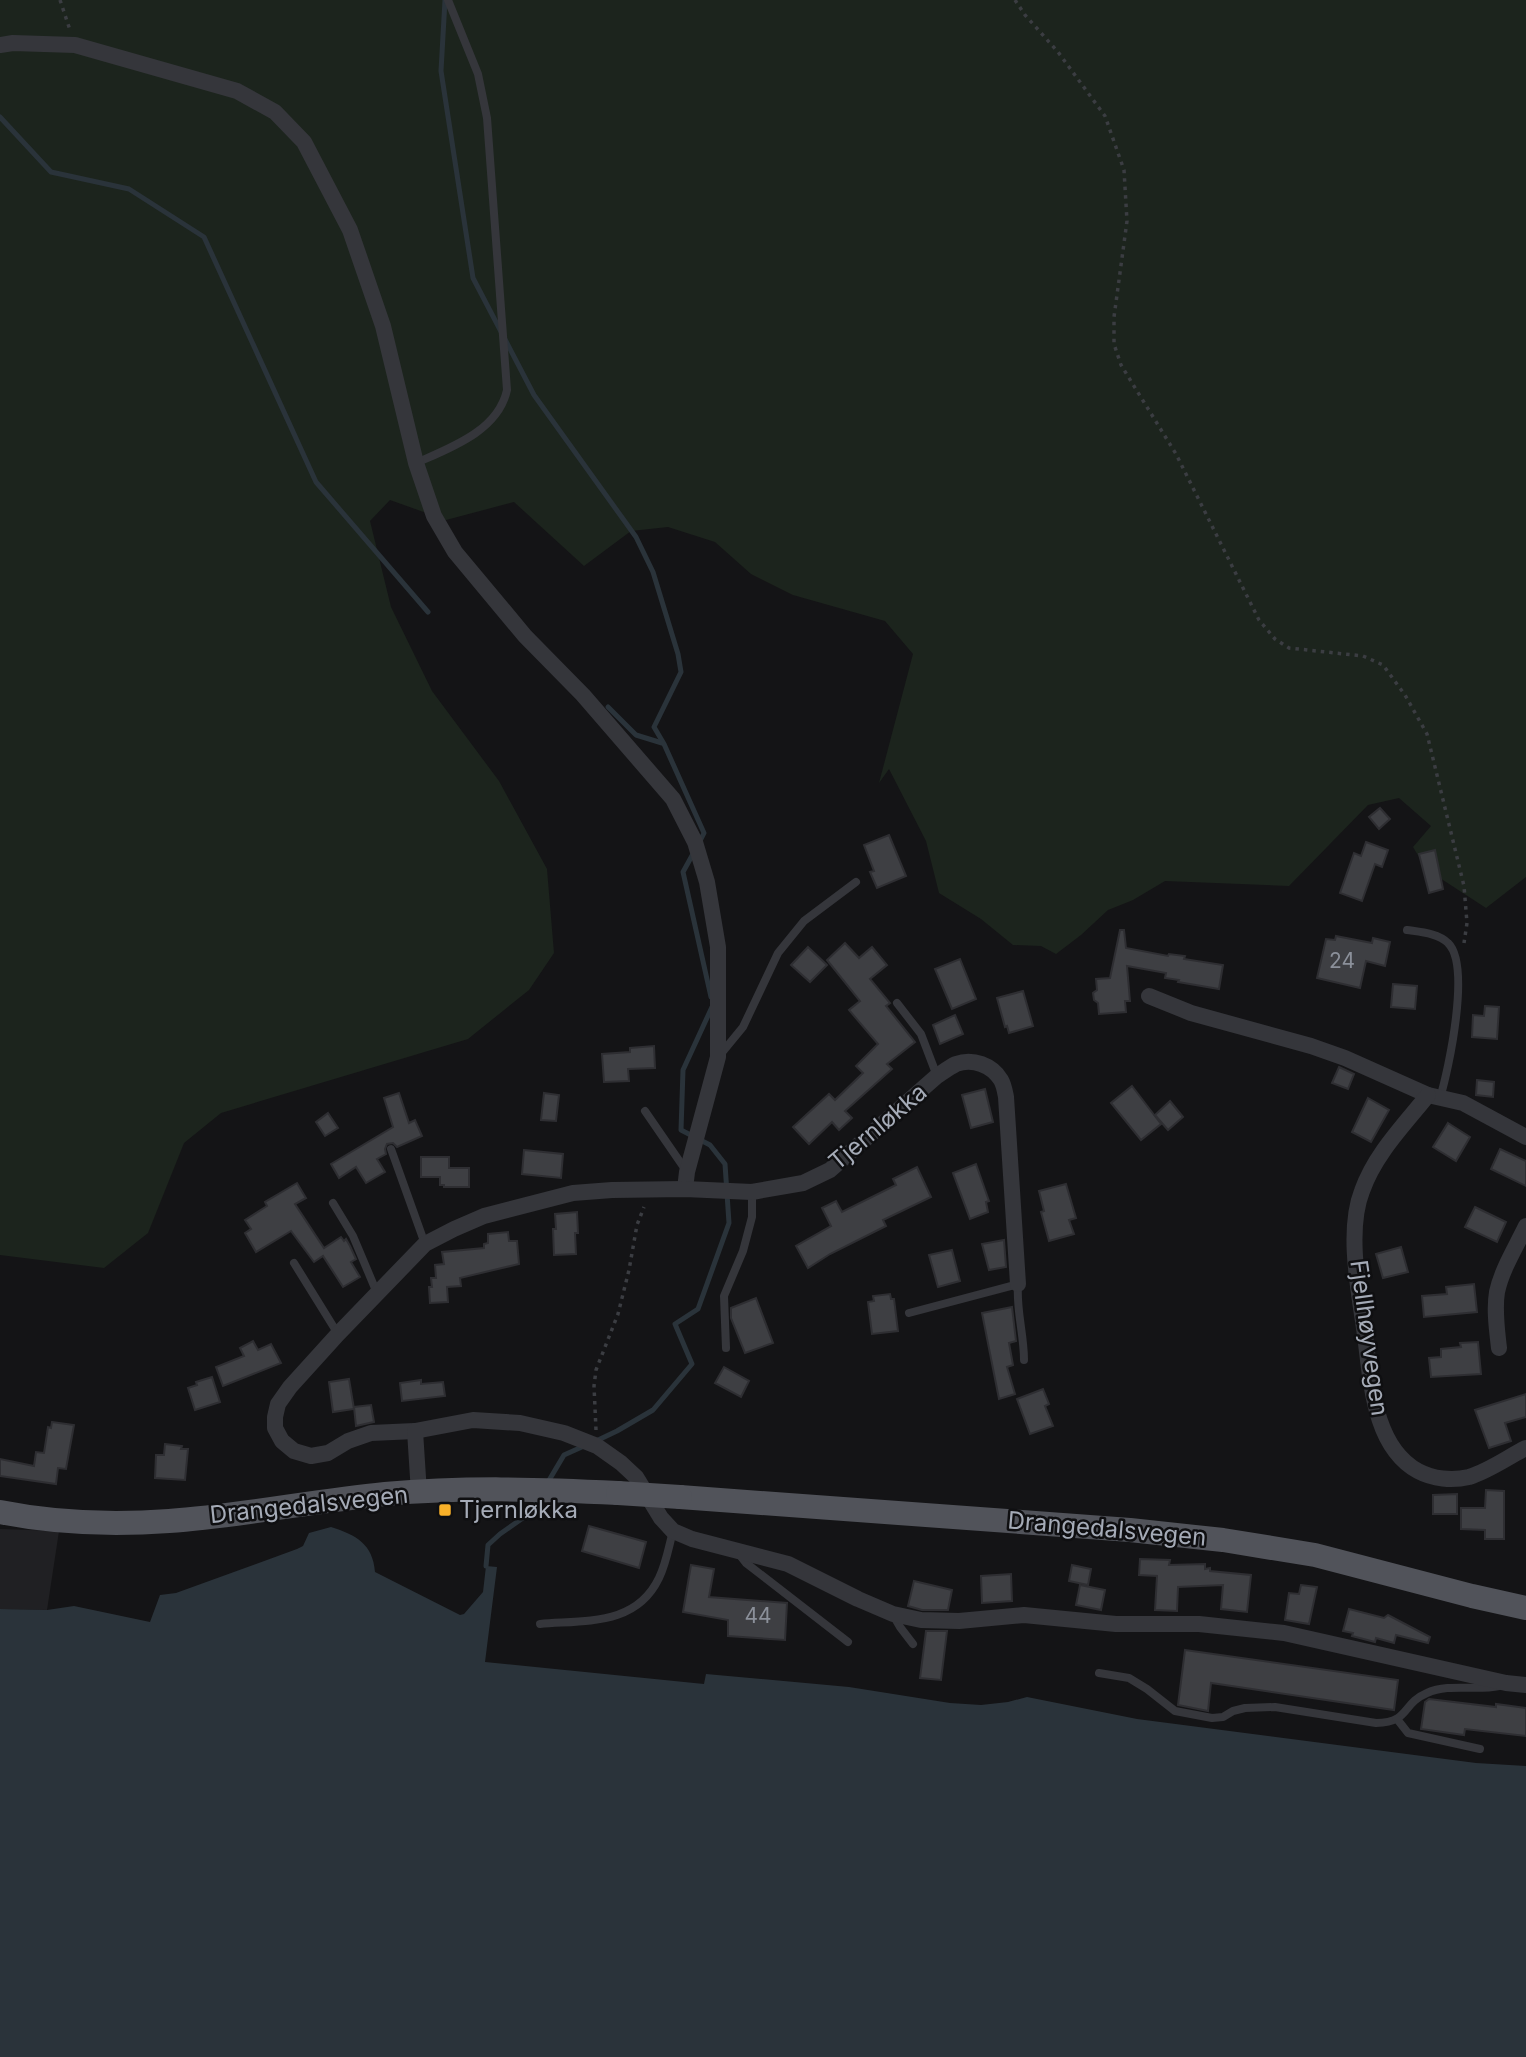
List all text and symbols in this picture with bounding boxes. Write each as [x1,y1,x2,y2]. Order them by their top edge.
house number: 24 [1329,948,1355,973]
street label: Tjernløkka [823,1077,933,1176]
street label: Fjellhøyvegen [1344,1258,1395,1418]
street label: Drangedalsvegen [208,1480,410,1529]
place label: Tjernløkka [459,1495,578,1524]
marker: Tjernløkka [437,1502,453,1518]
street label: Drangedalsvegen [1007,1505,1208,1552]
house number: 44 [744,1603,772,1628]

